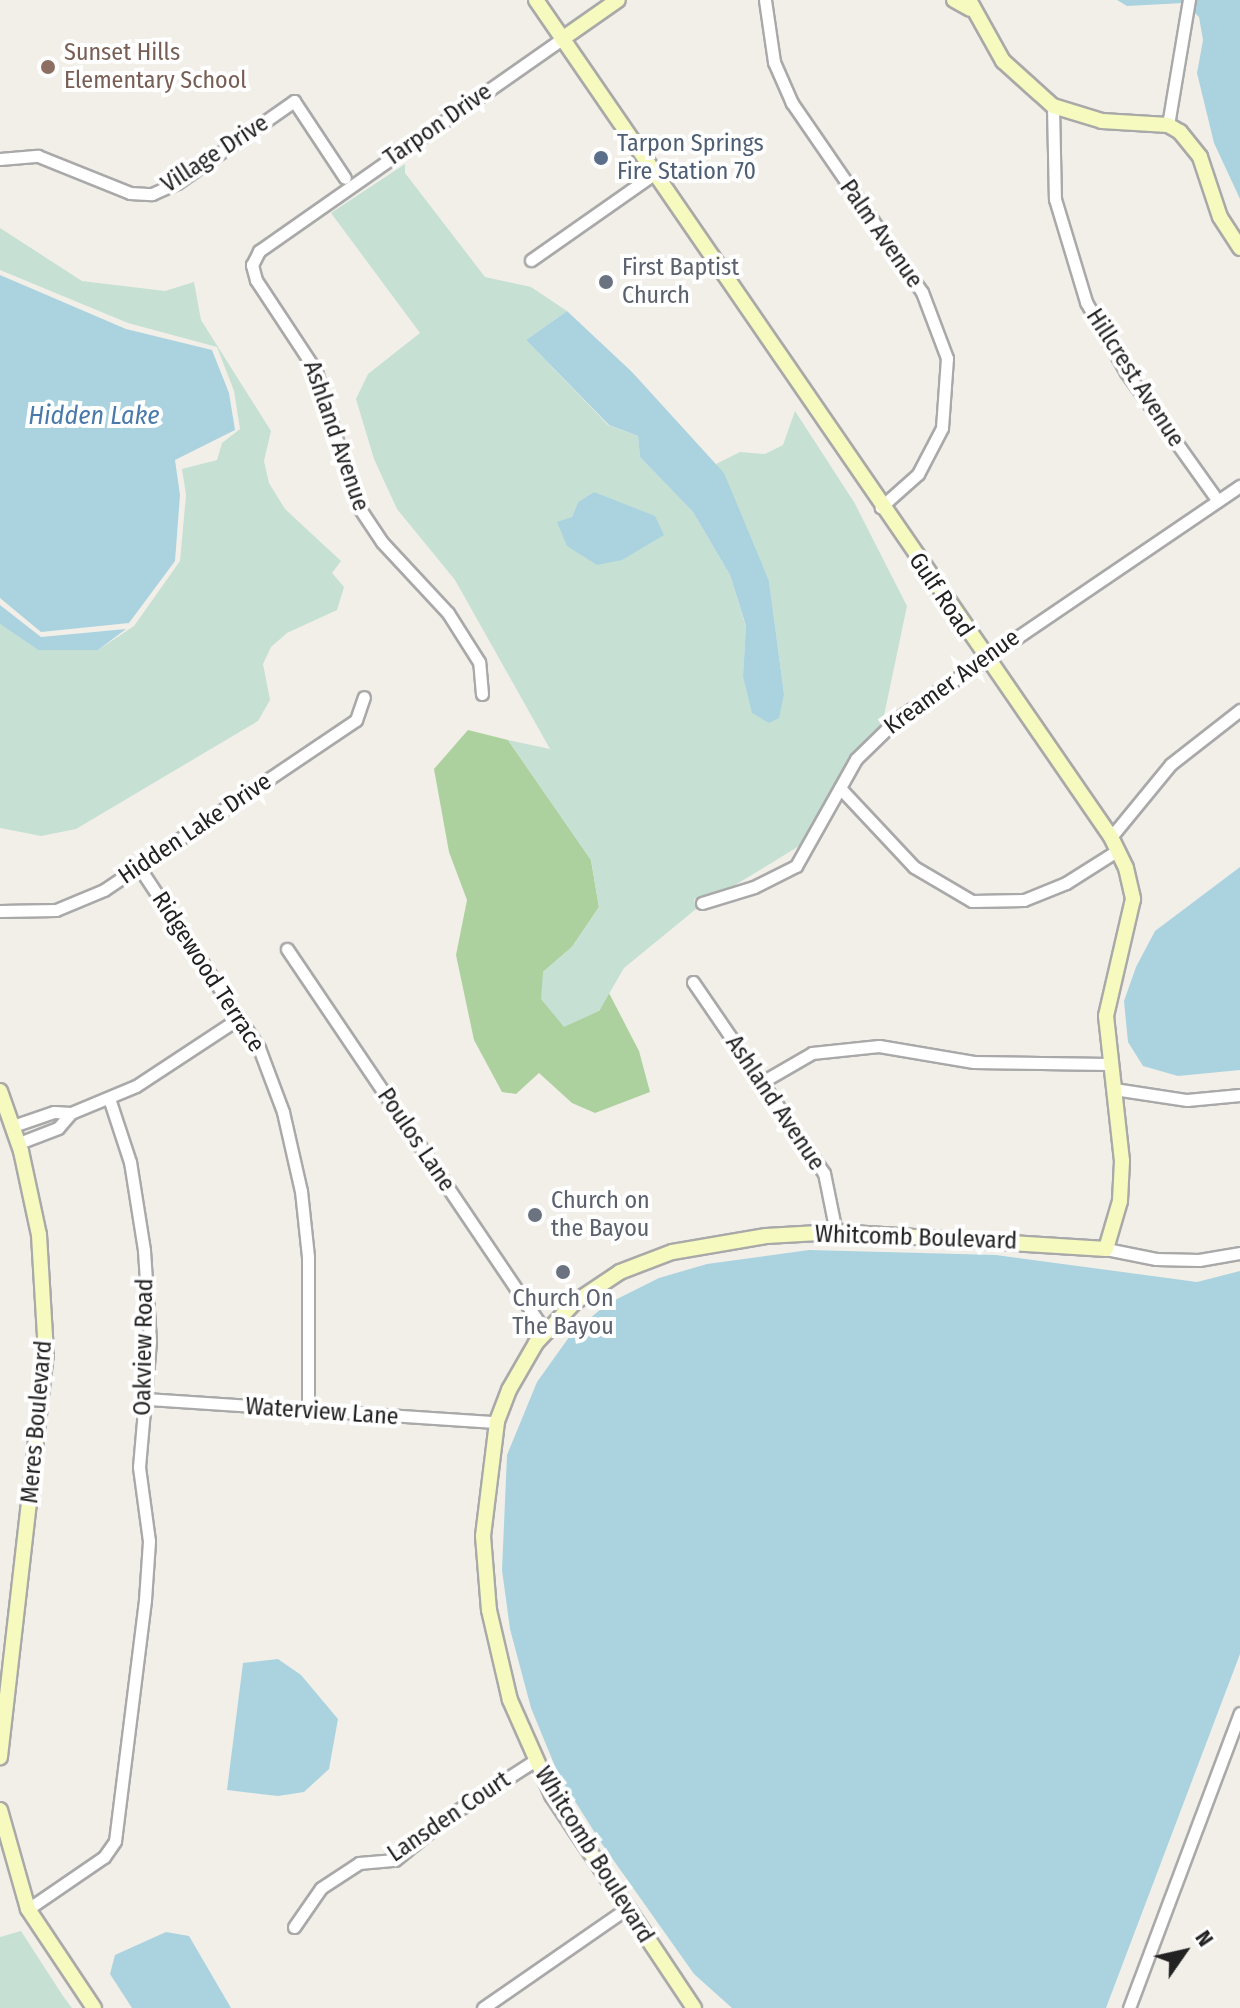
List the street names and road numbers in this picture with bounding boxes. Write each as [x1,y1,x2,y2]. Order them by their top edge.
street label: Tarpon Drive [379,77,497,173]
street label: Village Drive [156,109,274,199]
street label: Palm Avenue [833,174,929,294]
street label: Hillcrest Avenue [1080,304,1190,452]
street label: Ashland Avenue [297,357,375,515]
street label: Gulf Road [902,547,980,643]
street label: Kreamer Avenue [879,623,1025,741]
street label: Hidden Lake Drive [113,767,277,891]
street label: Ridgewood Terrace [145,886,271,1058]
street label: Ashland Avenue [719,1030,831,1176]
street label: Poulos Lane [371,1083,461,1197]
street label: Whitcomb Boulevard [814,1220,1018,1256]
street label: Oakview Road [128,1278,160,1416]
street label: Meres Boulevard [16,1339,58,1505]
street label: Waterview Lane [244,1392,400,1432]
street label: Whitcomb Boulevard [528,1762,660,1948]
street label: Lansden Court [382,1766,516,1868]

